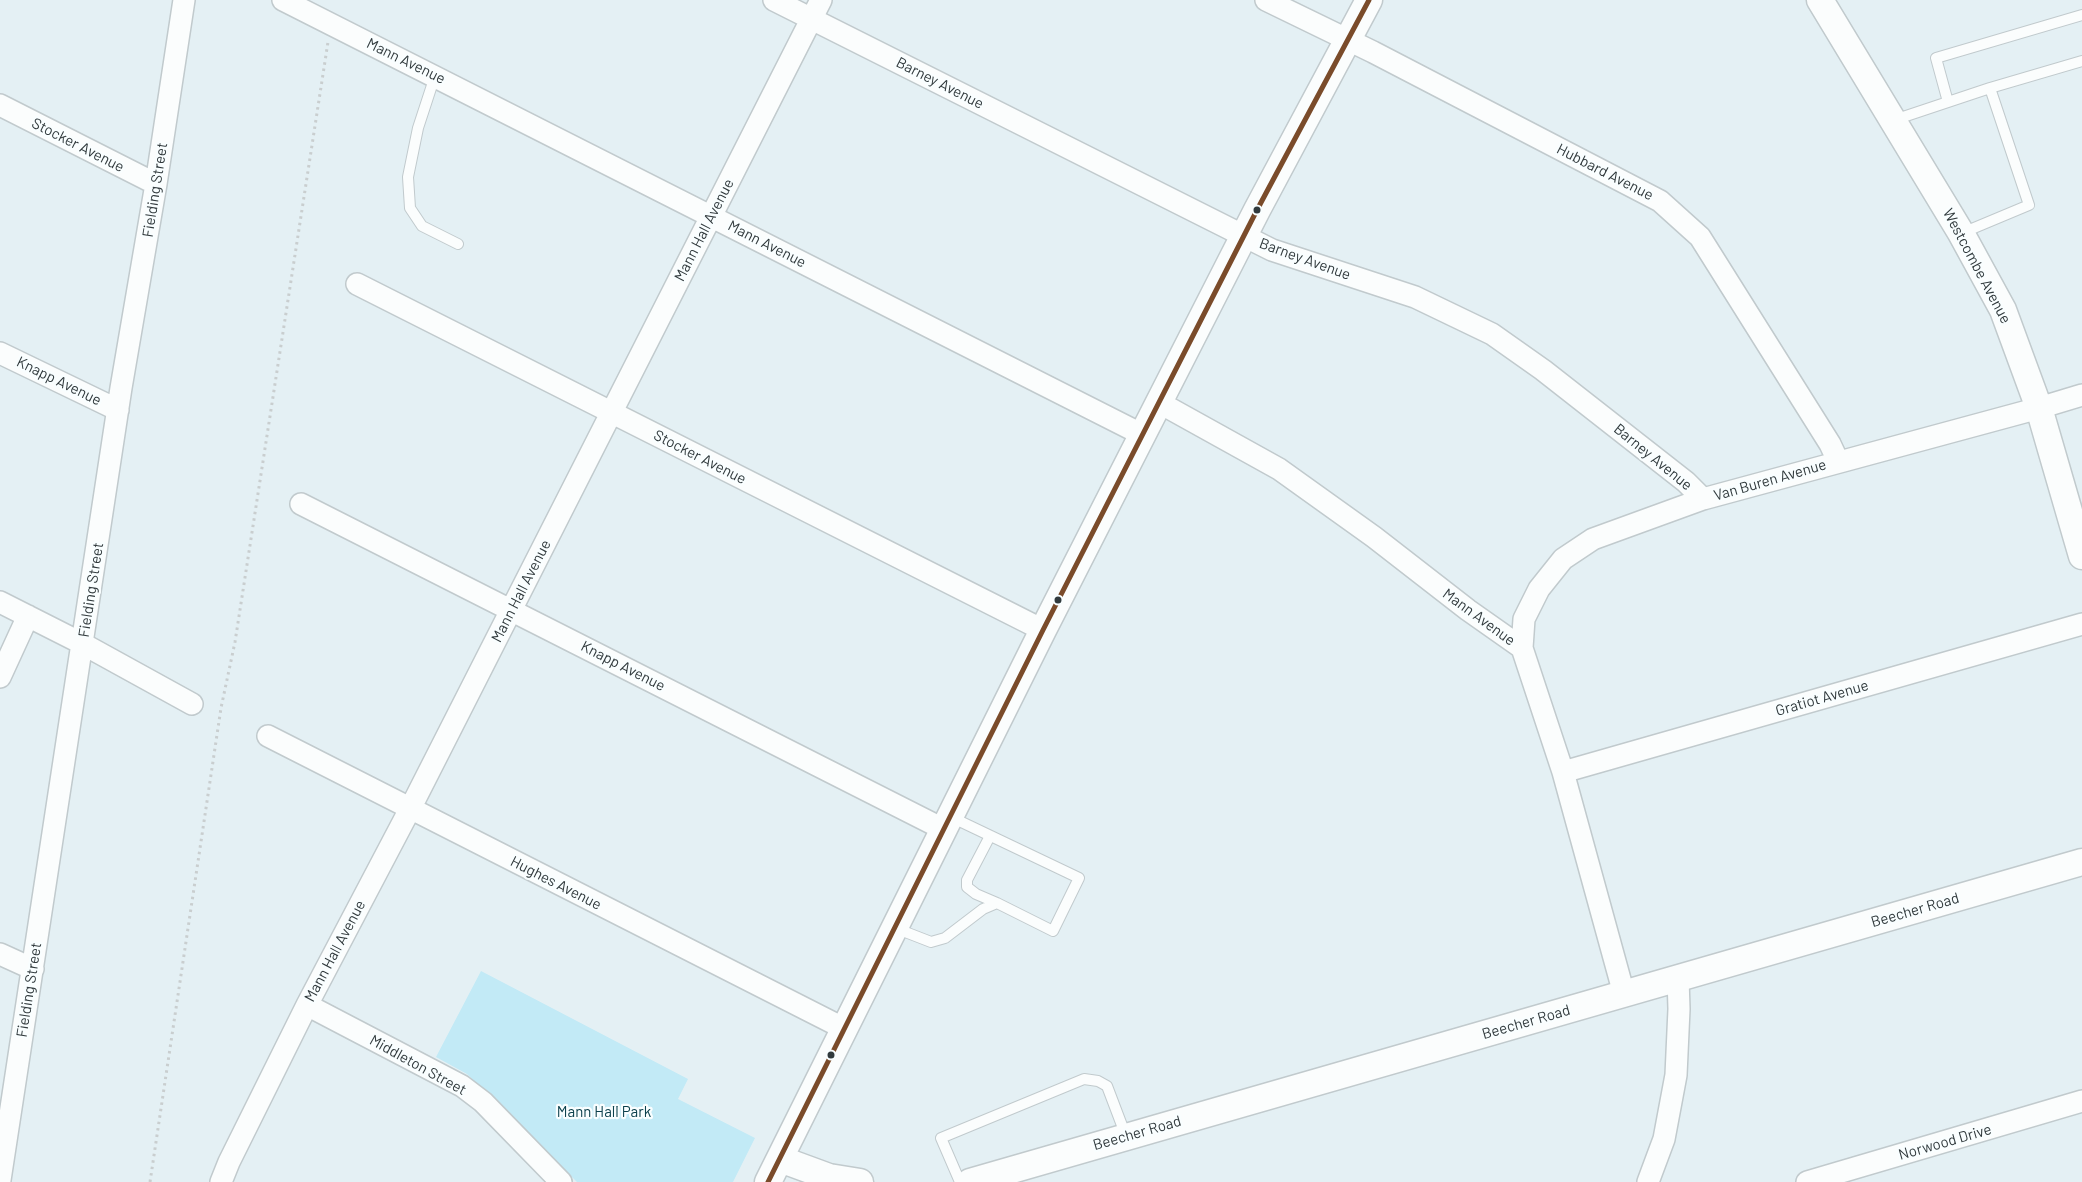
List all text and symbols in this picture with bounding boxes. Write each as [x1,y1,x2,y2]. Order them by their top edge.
street label: Mann Avenue [364,34,448,88]
street label: Barney Avenue [893,53,987,113]
street label: Stocker Avenue [29,114,127,176]
street label: Hubbard Avenue [1554,140,1656,204]
street label: Fielding Street [139,141,171,239]
street label: Mann Hall Avenue [670,176,738,284]
unlabelled marker [1252,205,1262,215]
street label: Westcombe Avenue [1939,205,2015,327]
street label: Mann Avenue [725,217,809,271]
street label: Barney Avenue [1257,234,1353,284]
street label: Knapp Avenue [14,353,104,409]
street label: Barney Avenue [1610,420,1696,494]
street label: Stocker Avenue [651,426,749,488]
street label: Van Buren Avenue [1712,455,1828,505]
street label: Mann Hall Avenue [487,537,555,645]
street label: Fielding Street [75,541,107,639]
street label: Mann Avenue [1439,585,1519,649]
unlabelled marker [1053,595,1063,605]
street label: Knapp Avenue [578,637,668,695]
street label: Gratiot Avenue [1774,676,1870,720]
street label: Hughes Avenue [508,852,604,914]
street label: Beecher Road [1869,889,1961,931]
street label: Mann Hall Avenue [301,897,369,1005]
street label: Fielding Street [13,941,45,1039]
street label: Beecher Road [1480,1001,1572,1043]
street label: Middleton Street [367,1031,469,1099]
unlabelled marker [826,1050,836,1060]
park label: Mann Hall Park [557,1103,651,1121]
street label: Beecher Road [1091,1112,1183,1154]
street label: Norwood Drive [1897,1120,1993,1164]

